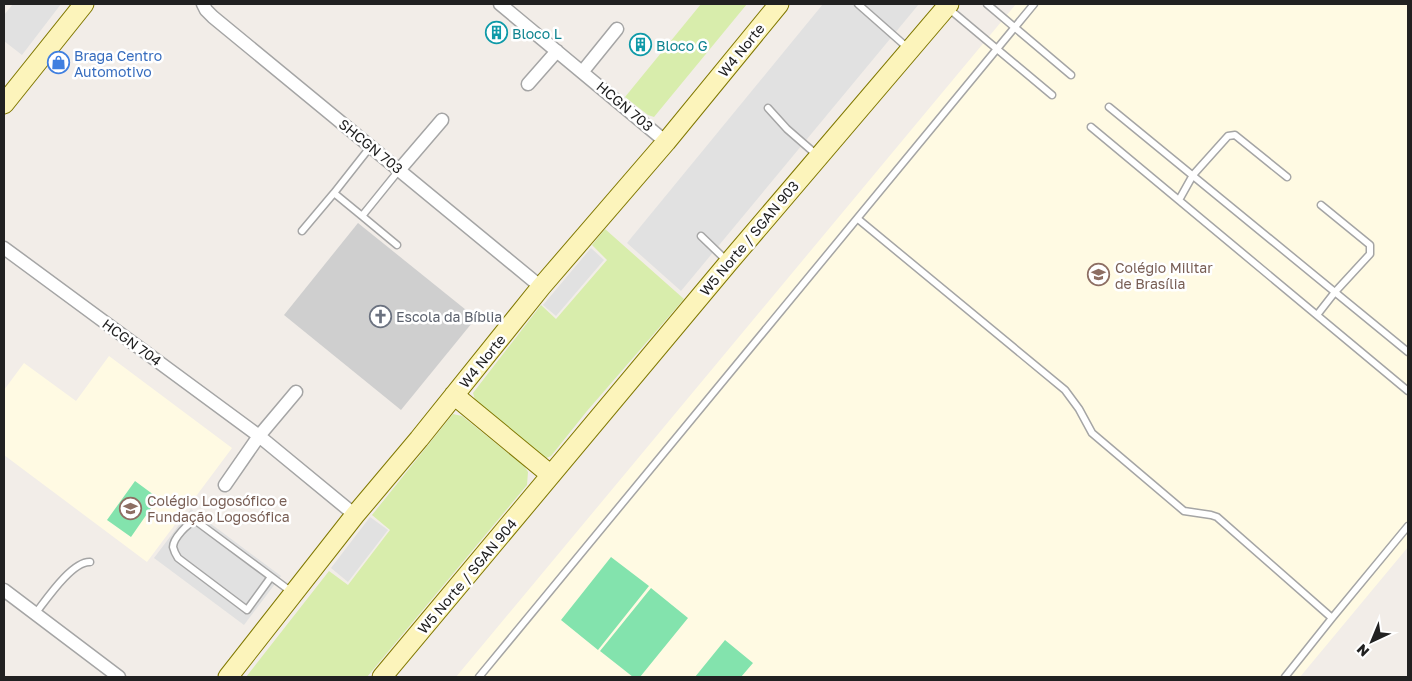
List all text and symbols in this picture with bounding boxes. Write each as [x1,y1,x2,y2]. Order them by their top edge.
street label: W4 Norte [714,20,768,80]
building icon: Bloco L [484,21,508,45]
place label: Bloco L [512,25,562,42]
building icon: Bloco G [628,33,652,57]
place label: Bloco G [656,37,708,54]
place label: Braga Centro Automotivo [74,47,162,80]
shop icon: Braga Centro Automotivo [46,51,70,75]
street label: HCGN 703 [593,77,657,135]
street label: SHCGN 703 [336,115,406,177]
street label: W5 Norte / SGAN 903 [696,177,802,299]
place label: Colégio Militar de Brasília [1115,259,1213,292]
school or university icon: Colégio Militar de Brasília [1087,263,1111,287]
church icon: Escola da Bíblia [368,304,392,328]
place label: Escola da Bíblia [396,308,502,325]
street label: HCGN 704 [99,315,165,369]
street label: W4 Norte [455,331,509,391]
place label: Colégio Logosófico e Fundação Logosófica [147,492,290,525]
school or university icon: Colégio Logosófico e Fundação Logosófica [119,496,143,520]
street label: W5 Norte / SGAN 904 [414,515,520,637]
north arrow [1347,616,1397,666]
text: N [1353,641,1372,661]

